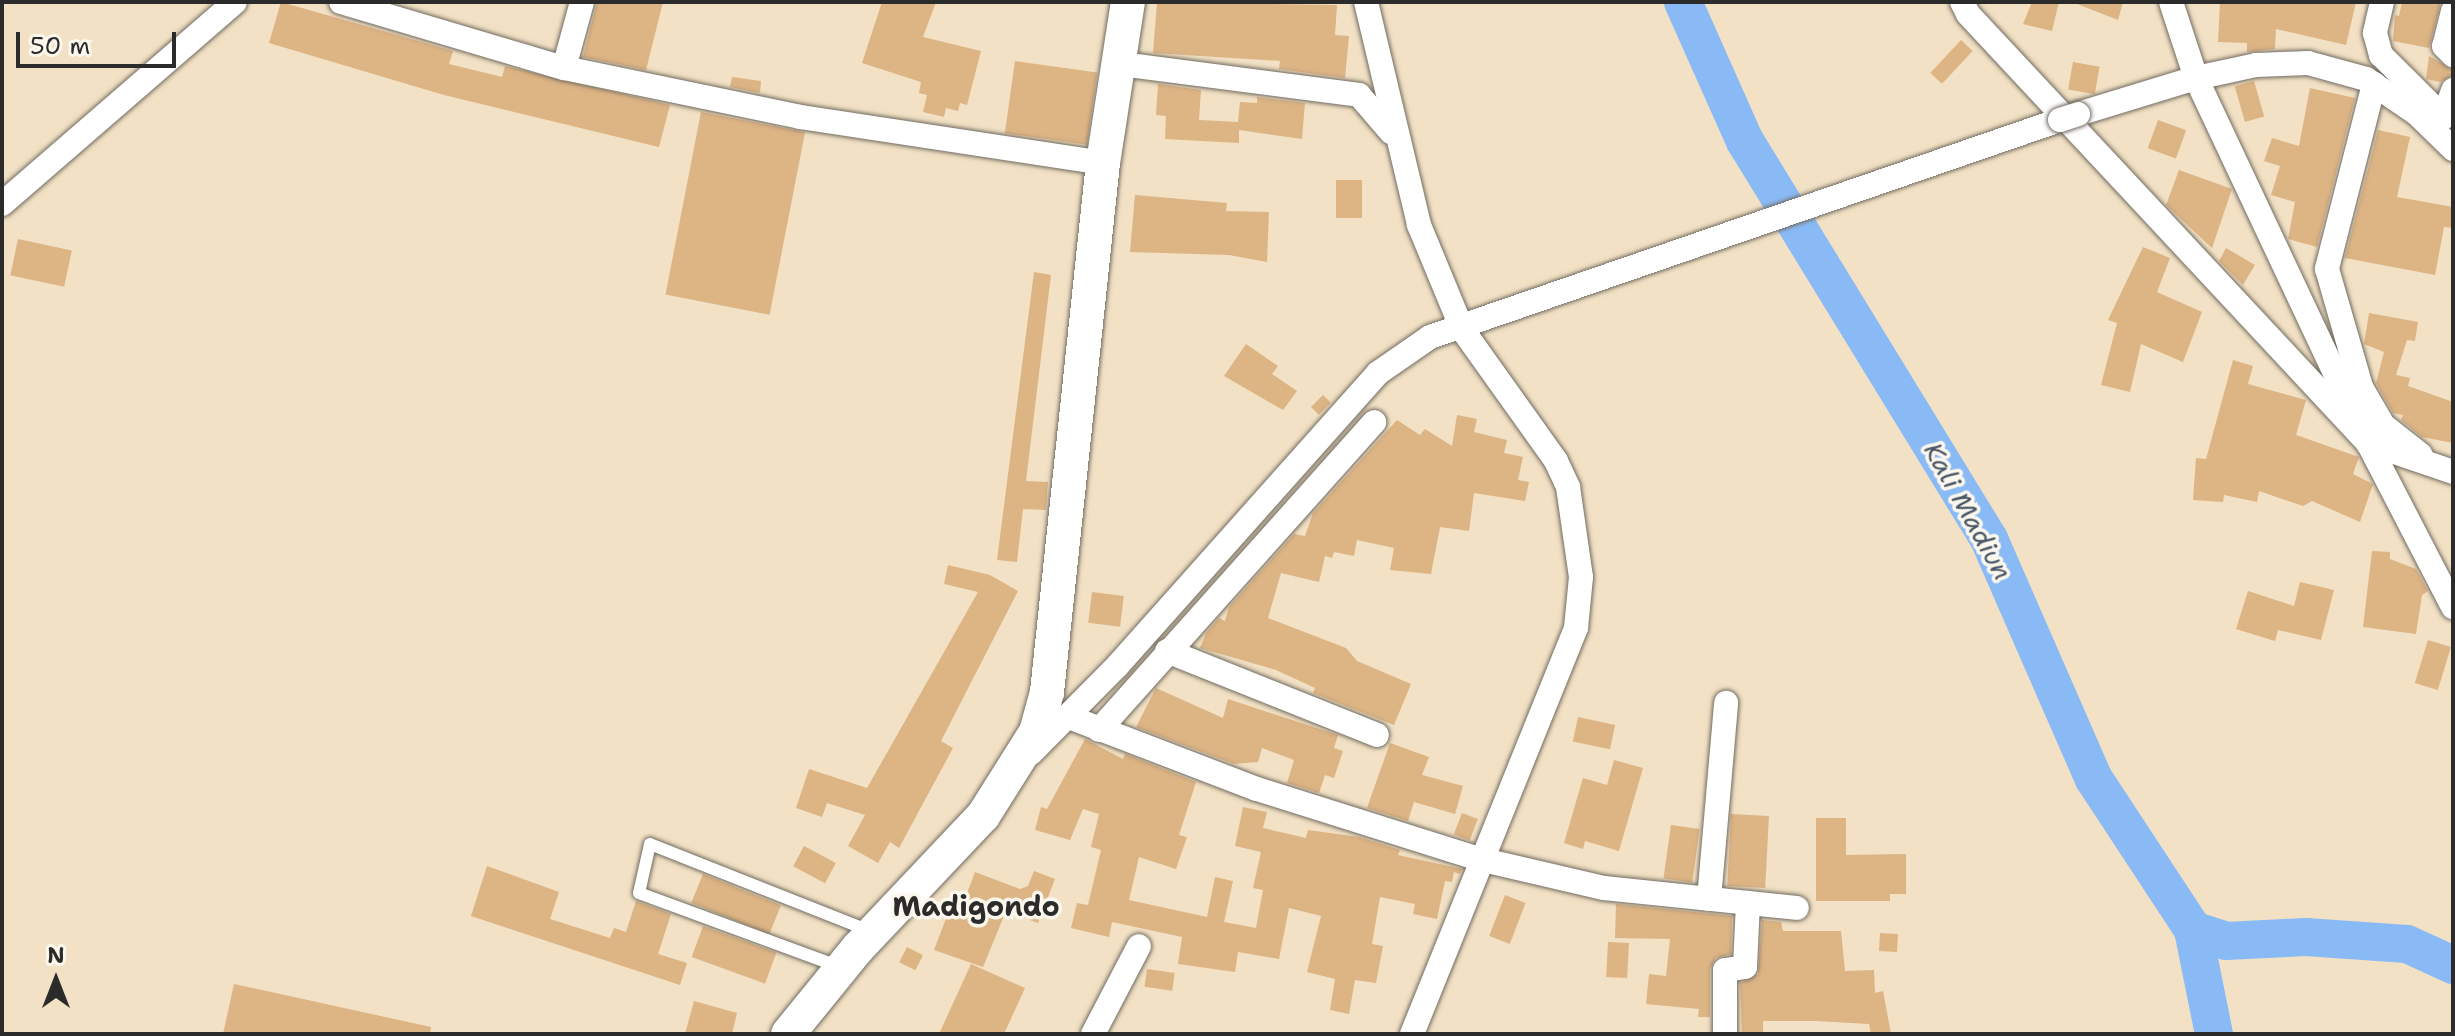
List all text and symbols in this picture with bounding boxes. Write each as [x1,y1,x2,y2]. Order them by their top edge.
scale bar [20,16,180,66]
text: 50 m [30,30,90,62]
water label: Kali Madiun [1917,437,2019,585]
district label: Madigondo [892,889,1060,923]
north arrow [16,940,96,1020]
text: N [47,941,65,970]

